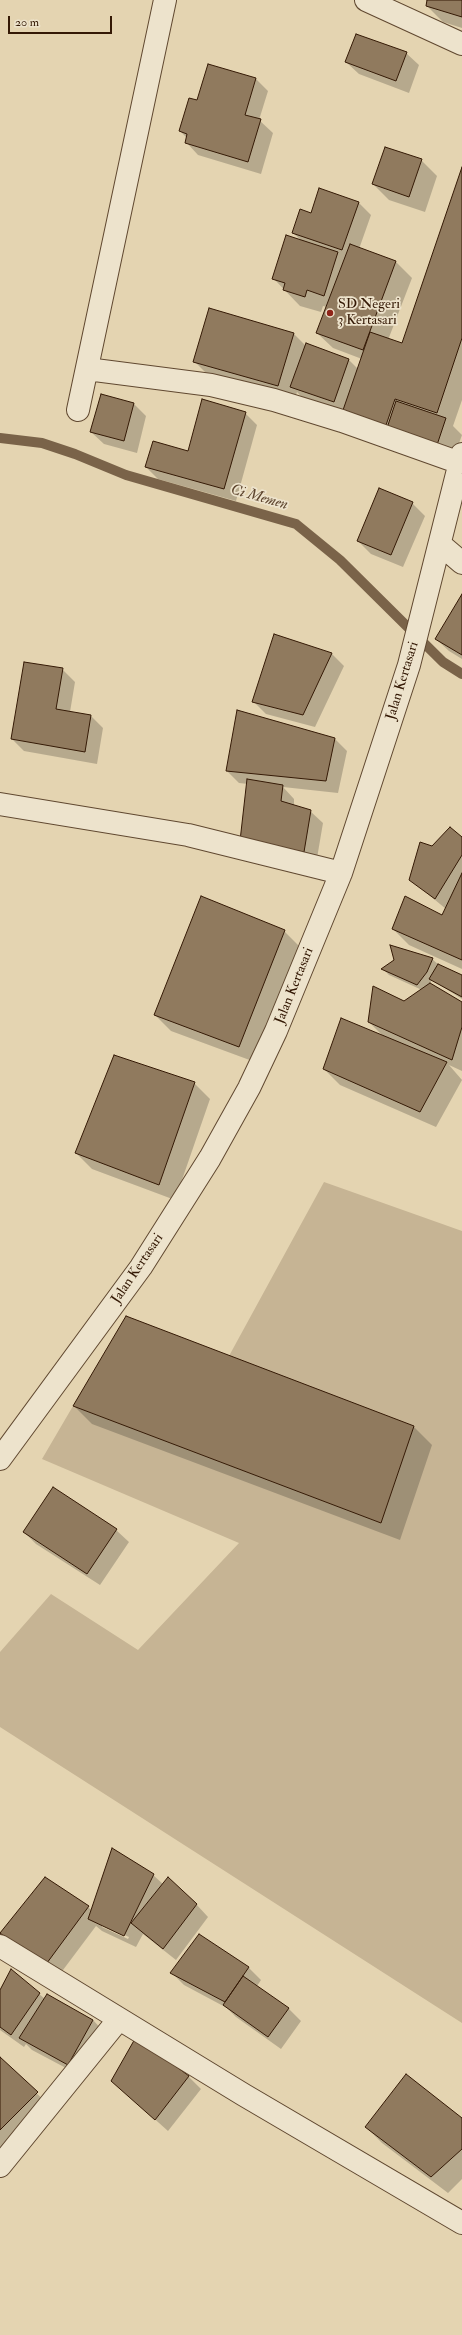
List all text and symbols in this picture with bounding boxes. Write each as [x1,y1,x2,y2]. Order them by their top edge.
scale bar [10,8,114,34]
text: 20 m [15,15,39,30]
place label: SD Negeri 3 Kertasari [338,297,400,330]
marker: SD Negeri 3 Kertasari [325,308,335,318]
water label: Ci Memen [228,481,290,515]
street label: Jalan Kertasari [383,640,423,722]
street label: Jalan Kertasari [272,945,318,1027]
street label: Jalan Kertasari [108,1231,168,1307]

